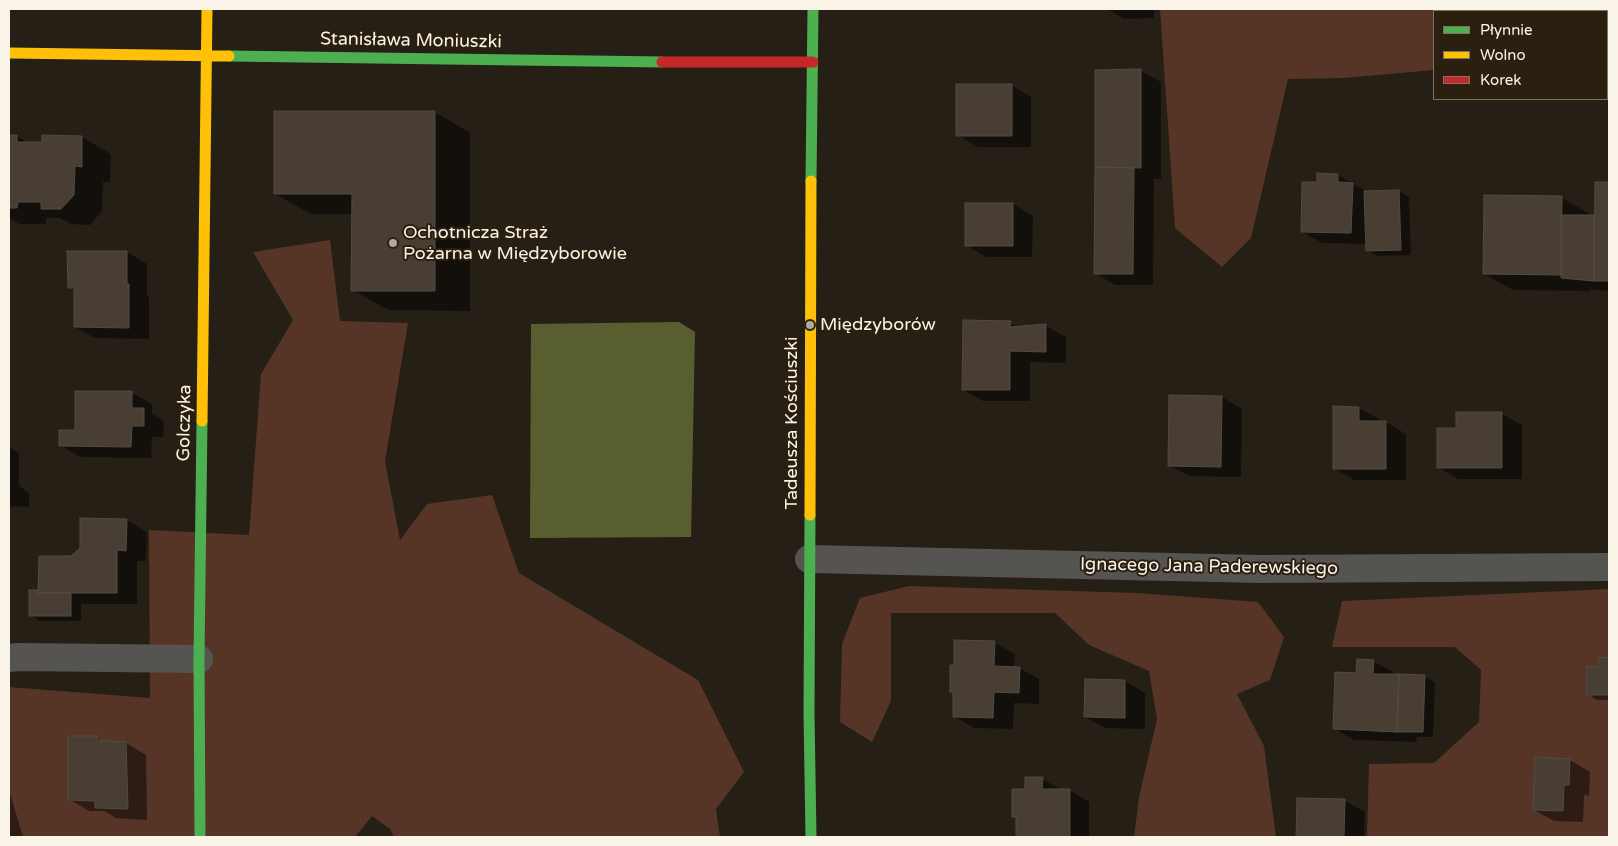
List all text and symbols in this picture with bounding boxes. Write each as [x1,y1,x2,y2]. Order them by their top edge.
legend [1433,10,1608,100]
text: Płynnie [1480,21,1533,39]
street label: Stanisława Moniuszki [320,29,502,53]
text: Wolno [1480,46,1526,64]
text: Korek [1480,71,1521,89]
place label: Ochotnicza Straż Pożarna w Międzyborowie [403,222,627,264]
marker: Ochotnicza Straż Pożarna w Międzyborowie [387,237,399,249]
place label: Międzyborów [820,314,936,336]
marker: Międzyborów [804,319,816,331]
street label: Tadeusza Kościuszki [781,336,803,510]
street label: Golczyka [174,384,196,462]
street label: Ignacego Jana Paderewskiego [1080,554,1338,580]

